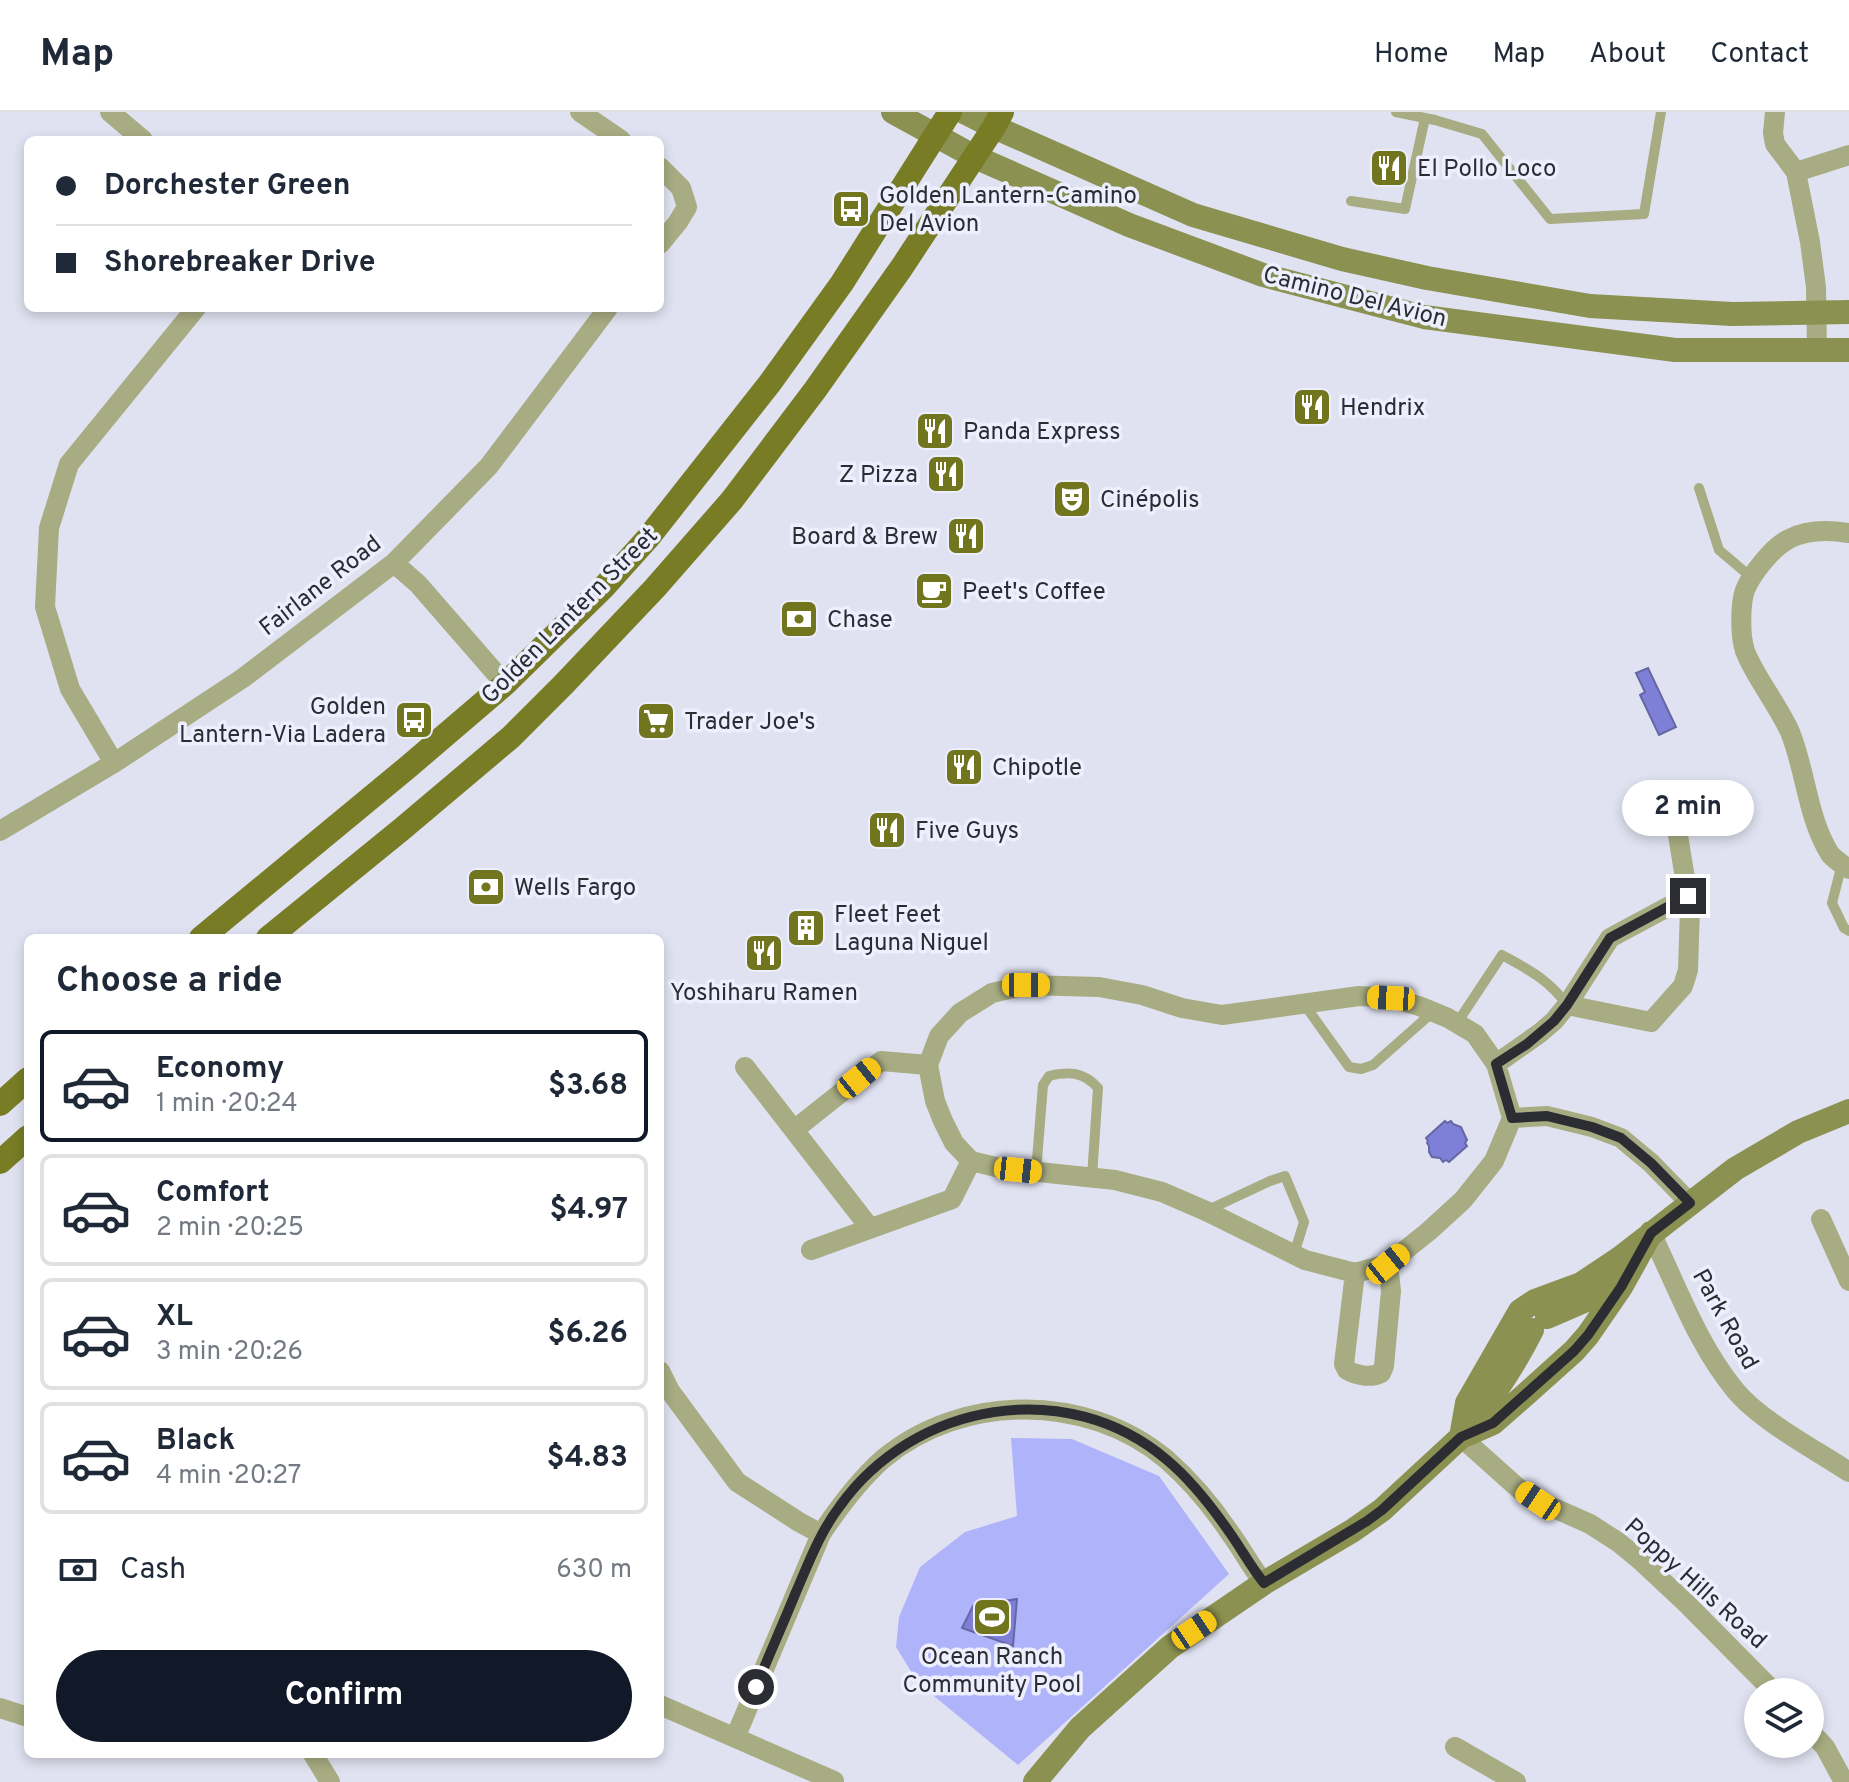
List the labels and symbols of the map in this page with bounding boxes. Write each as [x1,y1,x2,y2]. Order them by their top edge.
restaurant icon: El Pollo Loco [1368,147,1410,189]
place label: El Pollo Loco [1417,155,1556,185]
place label: Golden Lantern-Camino Del Avion [879,182,1137,240]
bus stop icon: Golden Lantern-Camino Del Avion [830,188,872,230]
street label: Camino Del Avion [1260,261,1449,335]
restaurant icon: Hendrix [1291,386,1333,428]
place label: Hendrix [1340,394,1425,424]
restaurant icon: Panda Express [914,410,956,452]
place label: Panda Express [963,418,1121,448]
restaurant icon: Z Pizza [925,453,967,495]
place label: Z Pizza [839,461,918,491]
theatre icon: Cinépolis [1051,478,1093,520]
place label: Cinépolis [1100,486,1199,516]
restaurant icon: Board & Brew [945,515,987,557]
street label: Golden Lantern Street [476,522,665,711]
place label: Board & Brew [791,523,938,553]
street label: Fairlane Road [254,530,388,644]
cafe icon: Peet's Coffee [913,570,955,612]
place label: Peet's Coffee [962,578,1106,608]
bank icon: Chase [778,598,820,640]
place label: Chase [827,606,893,636]
place label: Golden Lantern-Via Ladera [179,693,386,751]
bus stop icon: Golden Lantern-Via Ladera [393,699,435,741]
supermarket icon: Trader Joe's [635,700,677,742]
place label: Trader Joe's [684,708,816,738]
restaurant icon: Chipotle [943,746,985,788]
place label: Chipotle [992,754,1082,784]
callout: 2 min [1622,780,1754,836]
restaurant icon: Five Guys [866,809,908,851]
place label: Five Guys [915,817,1019,847]
bank icon: Wells Fargo [465,866,507,908]
place label: Wells Fargo [514,874,636,904]
route end [1670,878,1706,914]
place label: Fleet Feet Laguna Niguel [834,901,989,959]
building icon: Fleet Feet Laguna Niguel [785,907,827,949]
restaurant icon: Yoshiharu Ramen [743,932,785,974]
car [1002,973,1050,997]
place label: Yoshiharu Ramen [670,979,858,1009]
car [1366,985,1416,1011]
car [833,1054,885,1102]
car [993,1156,1043,1184]
car [1362,1240,1414,1288]
street label: Park Road [1684,1264,1764,1376]
car [1511,1478,1565,1524]
street label: Poppy Hills Road [1617,1513,1772,1656]
sports icon: Ocean Ranch Community Pool [971,1596,1013,1638]
car [1167,1607,1221,1653]
place label: Ocean Ranch Community Pool [903,1643,1081,1701]
route start [738,1669,774,1705]

